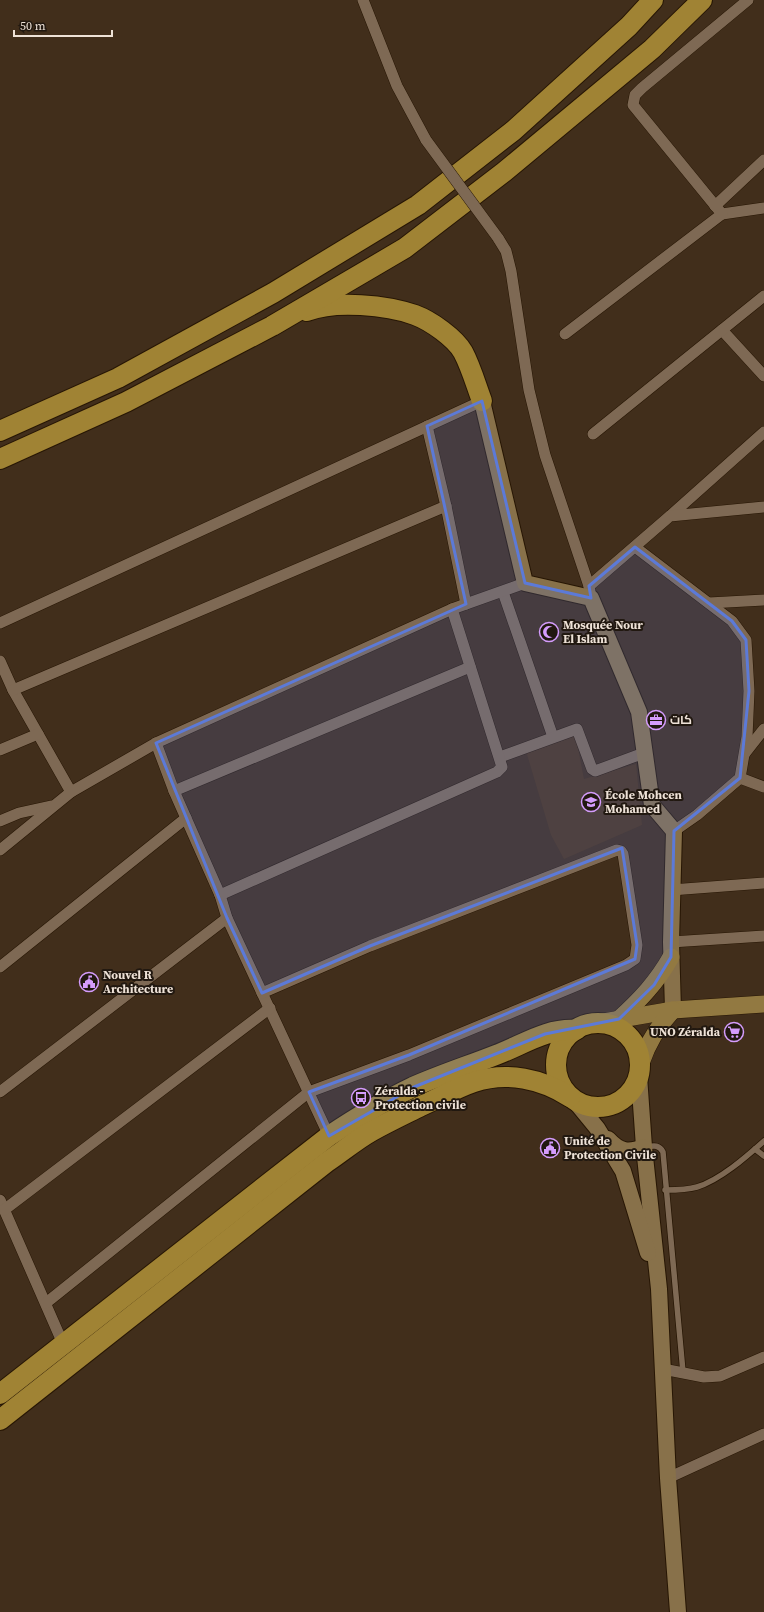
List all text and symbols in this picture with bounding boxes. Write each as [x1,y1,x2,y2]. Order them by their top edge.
scale bar [14,12,112,38]
text: 50 m [20,18,46,34]
place label: Mosquée Nour El Islam [563,617,643,647]
mosque icon: Mosquée Nour El Islam [538,621,560,643]
office icon: كات [645,709,667,731]
place label: كات [670,712,692,728]
place label: École Mohcen Mohamed [605,787,682,817]
school or university icon: École Mohcen Mohamed [580,791,602,813]
place label: Nouvel R Architecture [103,967,173,997]
public building icon: Nouvel R Architecture [78,971,100,993]
supermarket icon: UNO Zéralda [723,1021,745,1043]
place label: UNO Zéralda [650,1024,721,1040]
place label: Zéralda - Protection civile [375,1083,466,1113]
bus stop icon: Zéralda - Protection civile [350,1087,372,1109]
place label: Unité de Protection Civile [564,1133,656,1163]
public building icon: Unité de Protection Civile [539,1137,561,1159]

